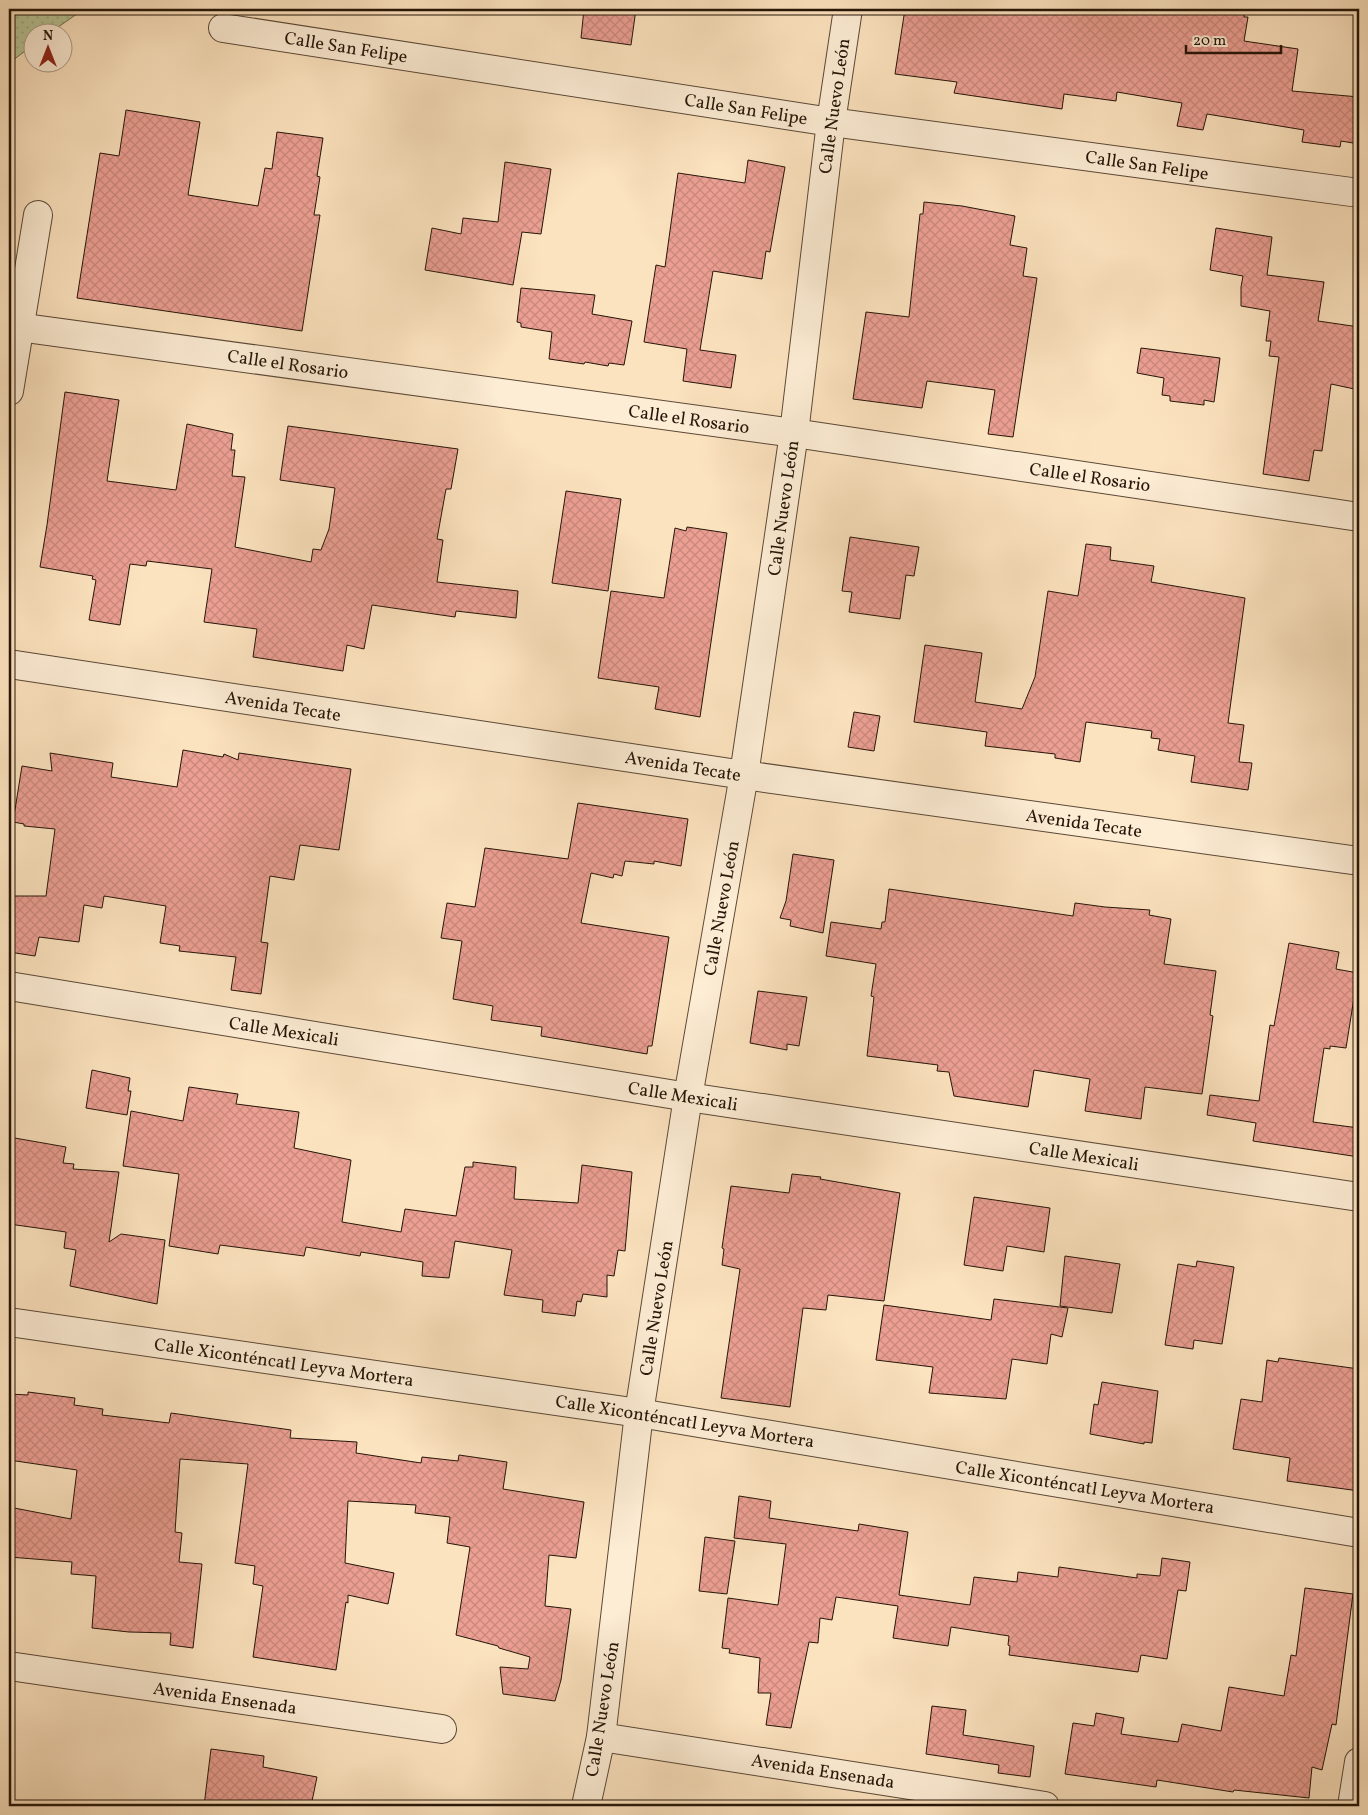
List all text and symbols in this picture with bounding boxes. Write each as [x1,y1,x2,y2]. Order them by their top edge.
north arrow [22,22,72,72]
scale bar [1186,22,1280,54]
street label: Calle San Felipe [282,26,409,71]
text: N [43,27,53,46]
text: 20 m [1193,31,1226,52]
street label: Calle Nuevo León [814,36,857,176]
street label: Calle San Felipe [682,88,809,133]
street label: Calle San Felipe [1084,145,1210,188]
street label: Calle el Rosario [226,345,350,386]
street label: Calle el Rosario [627,400,751,441]
street label: Calle Nuevo León [763,438,806,578]
street label: Calle el Rosario [1028,458,1152,499]
street label: Avenida Tecate [223,686,343,729]
street label: Avenida Tecate [623,746,743,789]
street label: Avenida Tecate [1024,804,1143,845]
street label: Calle Nuevo León [698,838,747,978]
street label: Calle Mexicali [227,1011,341,1054]
street label: Calle Mexicali [626,1076,740,1119]
street label: Calle Mexicali [1027,1136,1141,1179]
street label: Calle Nuevo León [634,1238,681,1378]
street label: Calle Xiconténcatl Leyva Mortera [152,1333,415,1394]
street label: Calle Xiconténcatl Leyva Mortera [554,1390,816,1455]
street label: Calle Xiconténcatl Leyva Mortera [954,1456,1216,1521]
street label: Calle Nuevo León [580,1639,627,1779]
street label: Avenida Ensenada [151,1677,298,1722]
street label: Avenida Ensenada [749,1749,896,1796]

